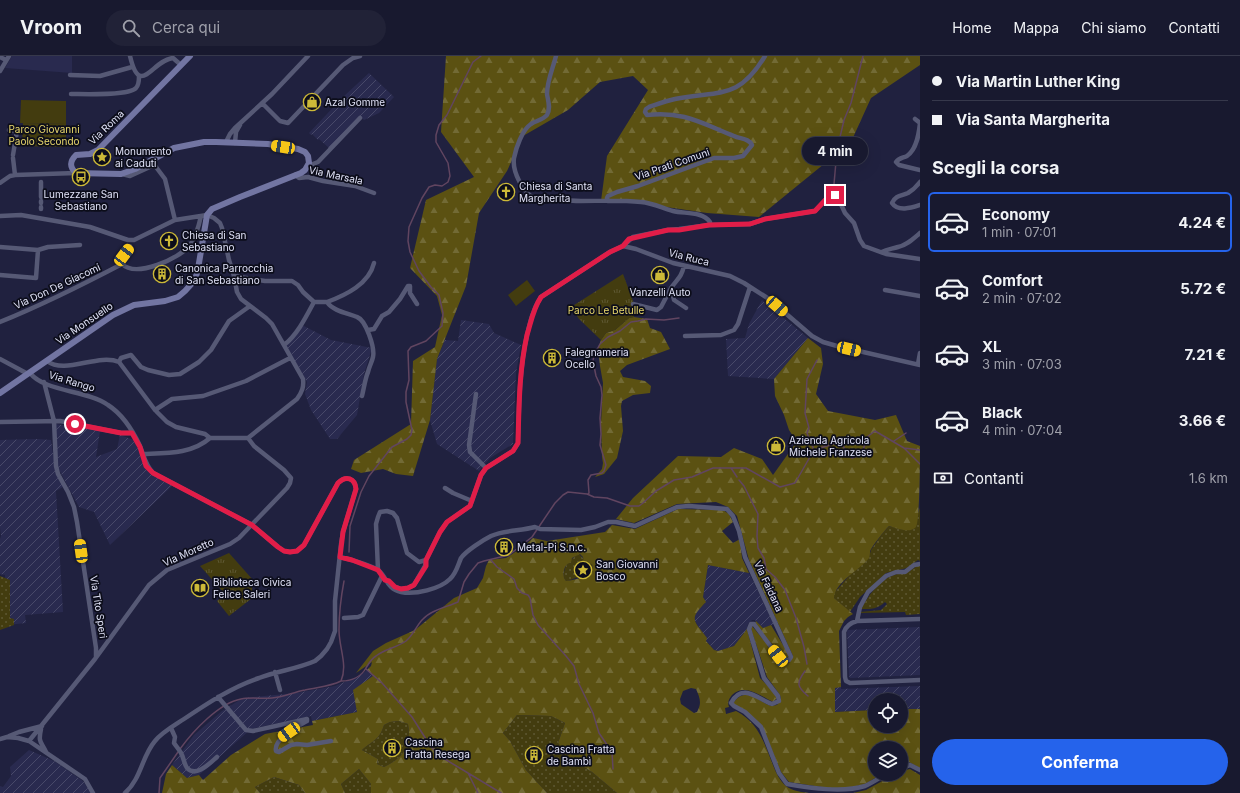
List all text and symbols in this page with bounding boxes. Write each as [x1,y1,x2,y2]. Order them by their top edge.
search box [106,10,386,46]
text: Vroom [20,16,82,39]
icon: search [120,17,142,39]
text: Cerca qui [152,18,220,37]
text: Home [952,19,992,36]
text: Mappa [1014,19,1059,36]
text: Chi siamo [1081,19,1146,36]
text: Contatti [1168,19,1220,36]
text: Via Martin Luther King [956,72,1120,91]
shop icon: Azal Gomme [302,92,322,112]
place label: Azal Gomme [325,96,385,108]
street label: Via Roma [86,107,126,147]
text: Via Santa Margherita [956,110,1110,129]
park label: Parco Giovanni Paolo Secondo [8,123,80,147]
callout: 4 min [802,137,868,165]
car [270,139,296,155]
text: 4 min [817,143,853,159]
place label: Monumento ai Caduti [115,145,172,169]
street label: Via Prati Comuni [633,146,711,182]
place icon: Monumento ai Caduti [92,147,112,167]
text: Scegli la corsa [932,157,1060,178]
street label: Via Marsala [308,163,364,187]
bus stop icon: Lumezzane San Sebastiano [71,167,91,187]
place label: Chiesa di Santa Margherita [519,180,592,204]
church icon: Chiesa di Santa Margherita [496,182,516,202]
route end [826,186,844,204]
place label: Lumezzane San Sebastiano [43,188,119,212]
icon: car [934,204,970,240]
text: Economy [982,205,1050,224]
text: 4.24 € [1178,213,1226,232]
text: 1 min · 07:01 [982,224,1056,240]
place label: Chiesa di San Sebastiano [182,229,247,253]
church icon: Chiesa di San Sebastiano [159,231,179,251]
car [112,242,136,268]
street label: Via Ruca [667,246,711,268]
street label: Via Don De Giacomi [12,261,102,311]
place label: Canonica Parrocchia di San Sebastiano [175,262,273,286]
building icon: Canonica Parrocchia di San Sebastiano [152,264,172,284]
shop icon: Vanzelli Auto [650,265,670,285]
icon: car [934,270,970,306]
text: Comfort [982,271,1043,290]
text: 5.72 € [1180,279,1226,298]
place label: Vanzelli Auto [629,286,691,298]
text: 2 min · 07:02 [982,290,1062,306]
car [764,294,790,318]
street label: Via Monsuello [53,299,115,347]
park label: Parco Le Betulle [568,304,644,316]
icon: car [934,336,970,372]
text: XL [982,337,1002,356]
car [836,340,862,358]
text: 7.21 € [1184,345,1226,364]
place label: Falegnameria Ocello [565,346,629,370]
building icon: Falegnameria Ocello [542,348,562,368]
text: 3 min · 07:03 [982,356,1062,372]
street label: Via Rango [47,368,97,394]
icon: car [934,402,970,438]
text: Black [982,403,1022,422]
text: 3.66 € [1179,411,1226,430]
route start [66,415,84,433]
text: 4 min · 07:04 [982,422,1063,438]
place label: Azienda Agricola Michele Franzese [789,434,872,458]
shop icon: Azienda Agricola Michele Franzese [766,436,786,456]
icon: cash [932,467,954,489]
text: Contanti [964,469,1024,488]
text: 1.6 km [1189,470,1228,486]
street label: Via Moretto [161,535,215,569]
building icon: Metal-Pi S.n.c. [494,537,514,557]
car [73,538,89,564]
place label: Metal-Pi S.n.c. [517,541,586,553]
place label: San Giovanni Bosco [596,558,658,582]
street label: Via Faidana [752,559,786,613]
place icon: San Giovanni Bosco [573,560,593,580]
street label: Via Tito Speri [88,575,110,639]
place label: Biblioteca Civica Felice Saleri [213,576,291,600]
library icon: Biblioteca Civica Felice Saleri [190,578,210,598]
car [766,643,790,669]
map controls [868,693,908,781]
button: locate [868,693,908,733]
car [276,720,302,744]
place label: Cascina Fratta Resega [405,736,470,760]
building icon: Cascina Fratta Resega [382,738,402,758]
button: Conferma [932,739,1228,785]
button: layers [868,741,908,781]
place label: Cascina Fratta de Bambì [547,743,615,767]
building icon: Cascina Fratta de Bambì [524,745,544,765]

